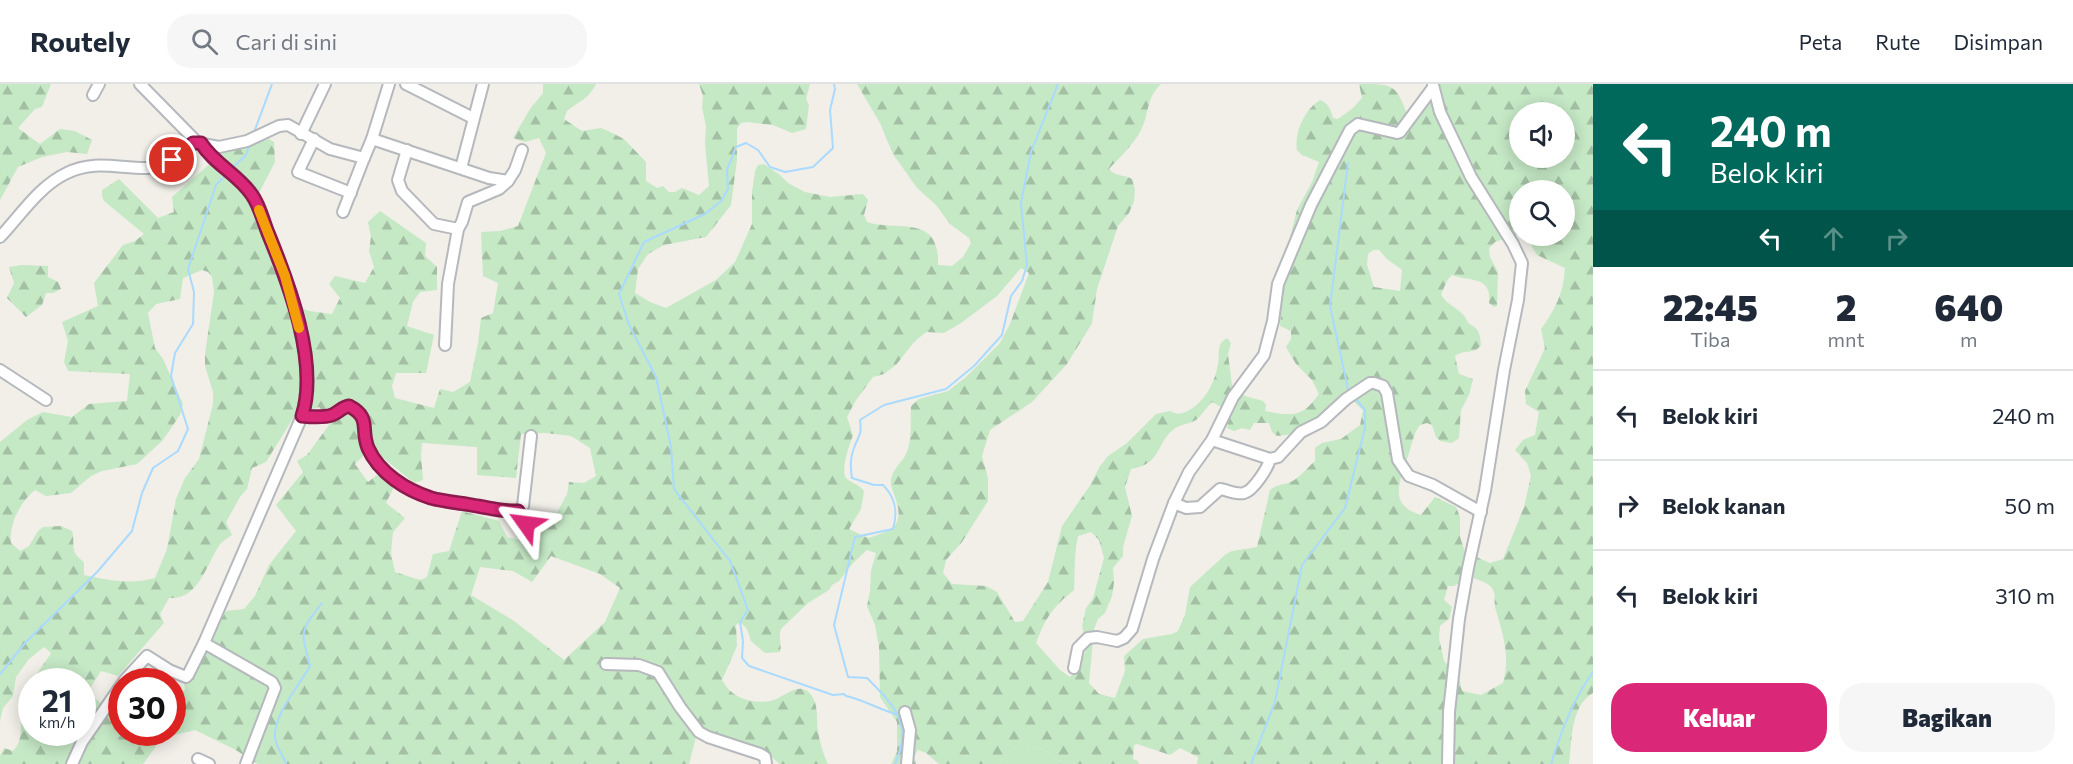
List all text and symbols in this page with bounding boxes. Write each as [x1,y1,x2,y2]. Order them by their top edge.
search box [167,14,587,68]
text: Routely [30,24,131,58]
icon: search [188,25,221,58]
text: Cari di sini [236,28,337,55]
text: Peta [1799,29,1842,54]
text: Rute [1875,29,1920,54]
text: Disimpan [1953,29,2043,54]
map controls [1509,102,1575,246]
button: sound [1509,102,1575,168]
text: 240 m [1710,104,1832,156]
icon: left [1611,108,1689,186]
pin [146,134,197,185]
icon: arrive [155,143,188,176]
text: Belok kiri [1710,156,1824,189]
button: search [1509,180,1575,246]
icon: left [1754,222,1787,255]
icon: ahead [1817,222,1850,255]
icon: right [1880,222,1913,255]
text: 22:45 [1663,284,1758,328]
text: 2 [1836,284,1857,328]
text: 640 [1934,284,2003,328]
text: Tiba [1690,327,1730,351]
text: mnt [1828,327,1865,351]
text: m [1960,327,1978,351]
icon: left [1611,399,1644,432]
text: Belok kiri [1662,402,1758,429]
text: 240 m [1992,402,2055,429]
icon: right [1611,489,1644,522]
position arrow [494,492,558,556]
text: Belok kanan [1662,492,1785,519]
text: 50 m [2005,492,2055,519]
icon: left [1611,579,1644,612]
text: Belok kiri [1662,582,1758,609]
text: 310 m [1995,582,2055,609]
speed limit sign: 30 [108,668,186,746]
text: 21 [42,681,72,718]
button: Keluar [1611,683,1827,752]
button: Bagikan [1839,683,2055,752]
text: km/h [39,713,75,731]

